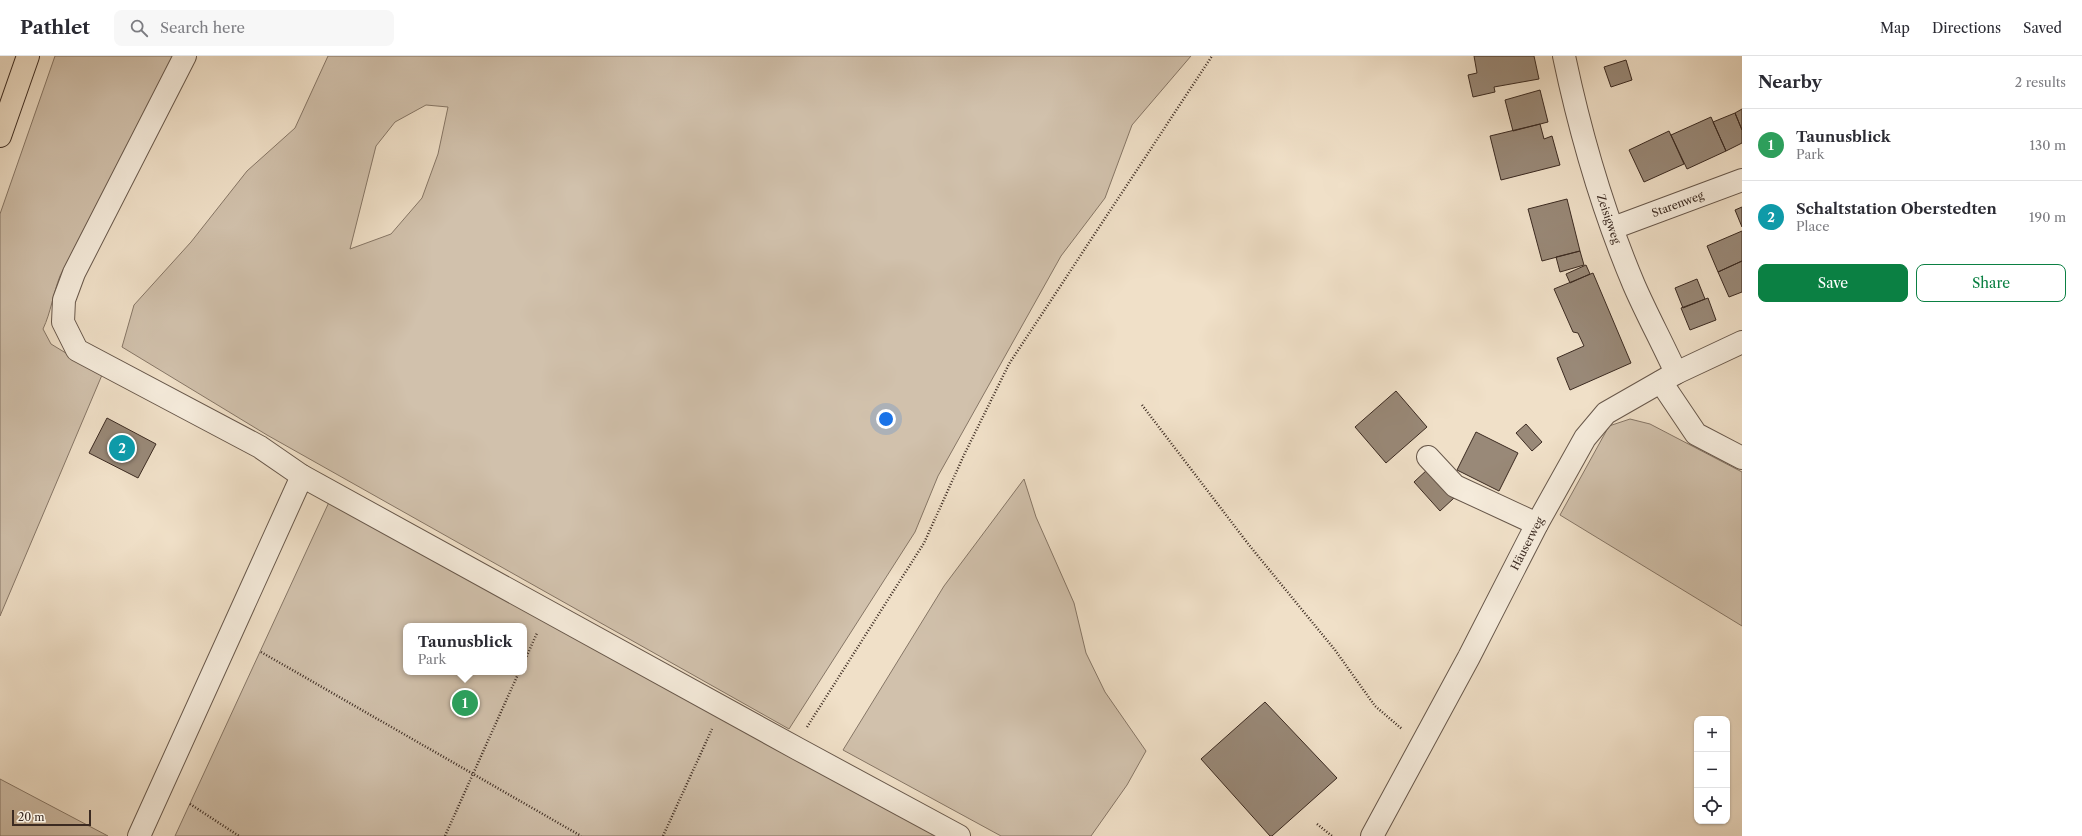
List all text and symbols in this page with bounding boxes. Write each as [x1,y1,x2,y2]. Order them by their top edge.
search box [114,10,394,46]
text: Pathlet [20,16,90,39]
icon: search [128,17,150,39]
text: Search here [160,18,245,37]
text: Map [1880,19,1910,37]
text: Directions [1932,19,2001,37]
text: Saved [2023,19,2062,37]
text: Nearby [1758,72,1822,92]
text: 2 results [2015,74,2066,90]
text: Taunusblick [1796,127,1891,146]
text: 1 [1768,137,1774,153]
text: 130 m [2030,137,2066,153]
text: Park [1796,146,1824,162]
street label: Starenweg [1650,188,1706,220]
street label: Zeisigweg [1594,192,1624,246]
text: Schaltstation Oberstedten [1796,199,1997,218]
text: 2 [1767,209,1775,225]
text: 190 m [2029,209,2066,225]
text: Place [1796,218,1829,234]
button: Save [1758,264,1908,302]
button: Share [1916,264,2066,302]
your location [876,409,896,429]
pin: 2 [109,433,135,463]
street label: Häuserweg [1507,514,1547,573]
popup [403,623,527,675]
text: Taunusblick [418,632,512,651]
text: Park [418,651,446,667]
pin: 1 [452,688,478,718]
map controls [1694,716,1730,824]
button: + [1694,716,1730,752]
button: − [1694,752,1730,788]
button: locate [1694,788,1730,824]
scale bar [12,808,91,827]
text: 20 m [18,810,44,824]

